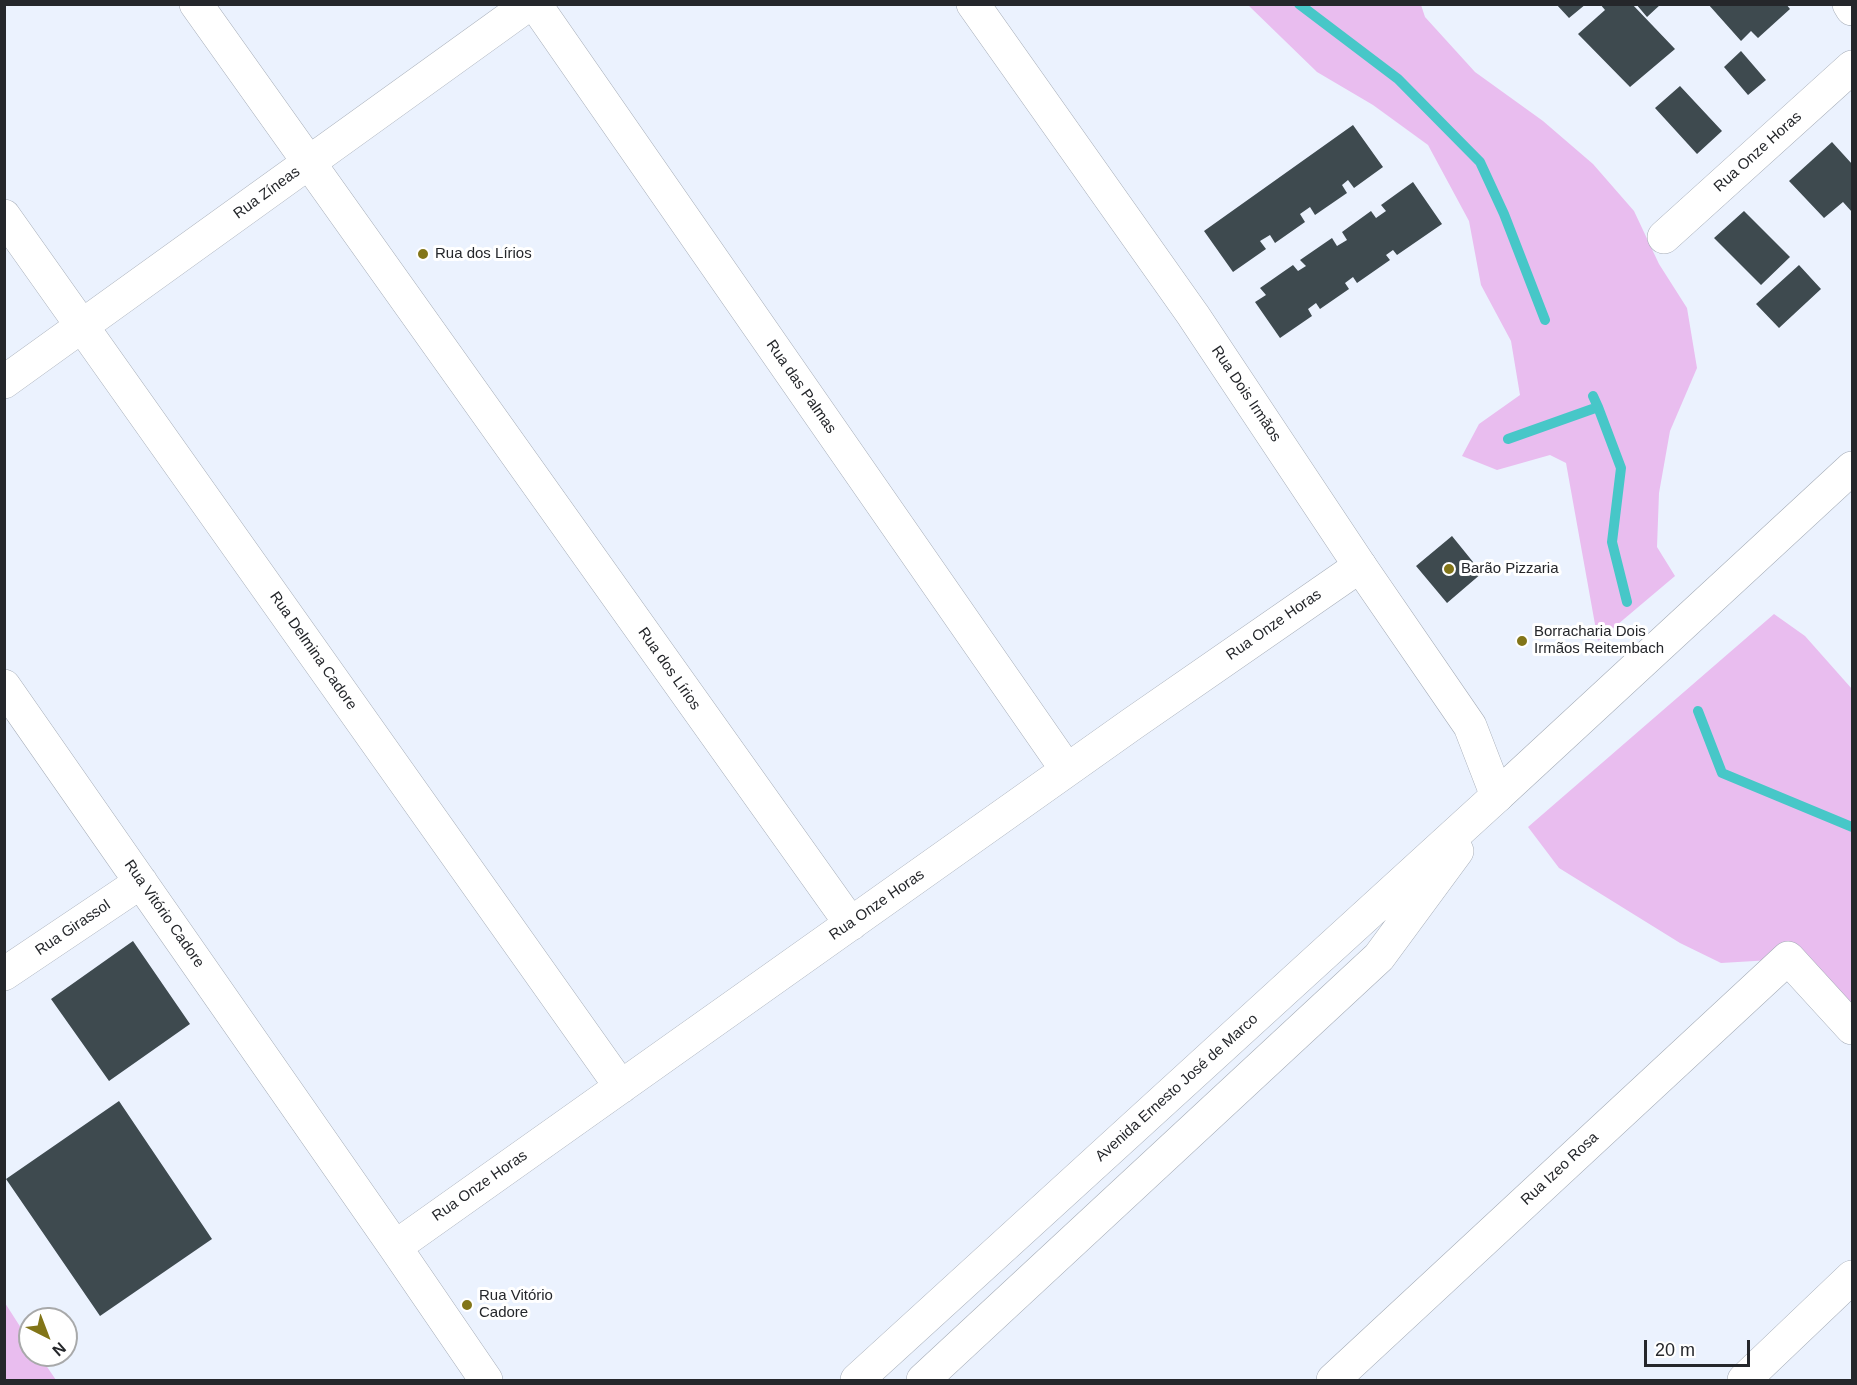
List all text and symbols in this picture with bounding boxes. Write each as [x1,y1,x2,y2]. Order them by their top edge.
street label: Rua Onze Horas [1710,108,1806,196]
street label: Rua Zíneas [230,163,304,223]
place label: Rua dos Lírios [435,245,532,263]
marker: Rua dos Lírios [416,247,430,261]
street label: Rua das Palmas [762,337,840,437]
street label: Rua Dois Irmãos [1207,343,1285,445]
place label: Barão Pizzaria [1461,560,1559,578]
marker: Barão Pizzaria [1442,562,1456,576]
street label: Rua Onze Horas [1223,586,1325,664]
street label: Rua Delmina Cadore [265,588,361,714]
place label: Borracharia Dois Irmãos Reitembach [1534,623,1664,658]
street label: Rua dos Lírios [634,624,704,714]
marker: Borracharia Dois Irmãos Reitembach [1515,634,1529,648]
street label: Rua Vitório Cadore [120,857,208,971]
street label: Rua Onze Horas [826,866,928,944]
street label: Rua Girassol [32,896,114,960]
street label: Avenida Ernesto José de Marco [1092,1010,1262,1166]
street label: Rua Izeo Rosa [1518,1129,1602,1209]
street label: Rua Onze Horas [429,1147,531,1225]
place label: Rua Vitório Cadore [479,1287,553,1322]
marker: Rua Vitório Cadore [460,1298,474,1312]
north arrow [18,1307,78,1367]
scale bar [1647,1328,1754,1366]
text: N [49,1339,69,1359]
text: 20 m [1655,1340,1695,1360]

